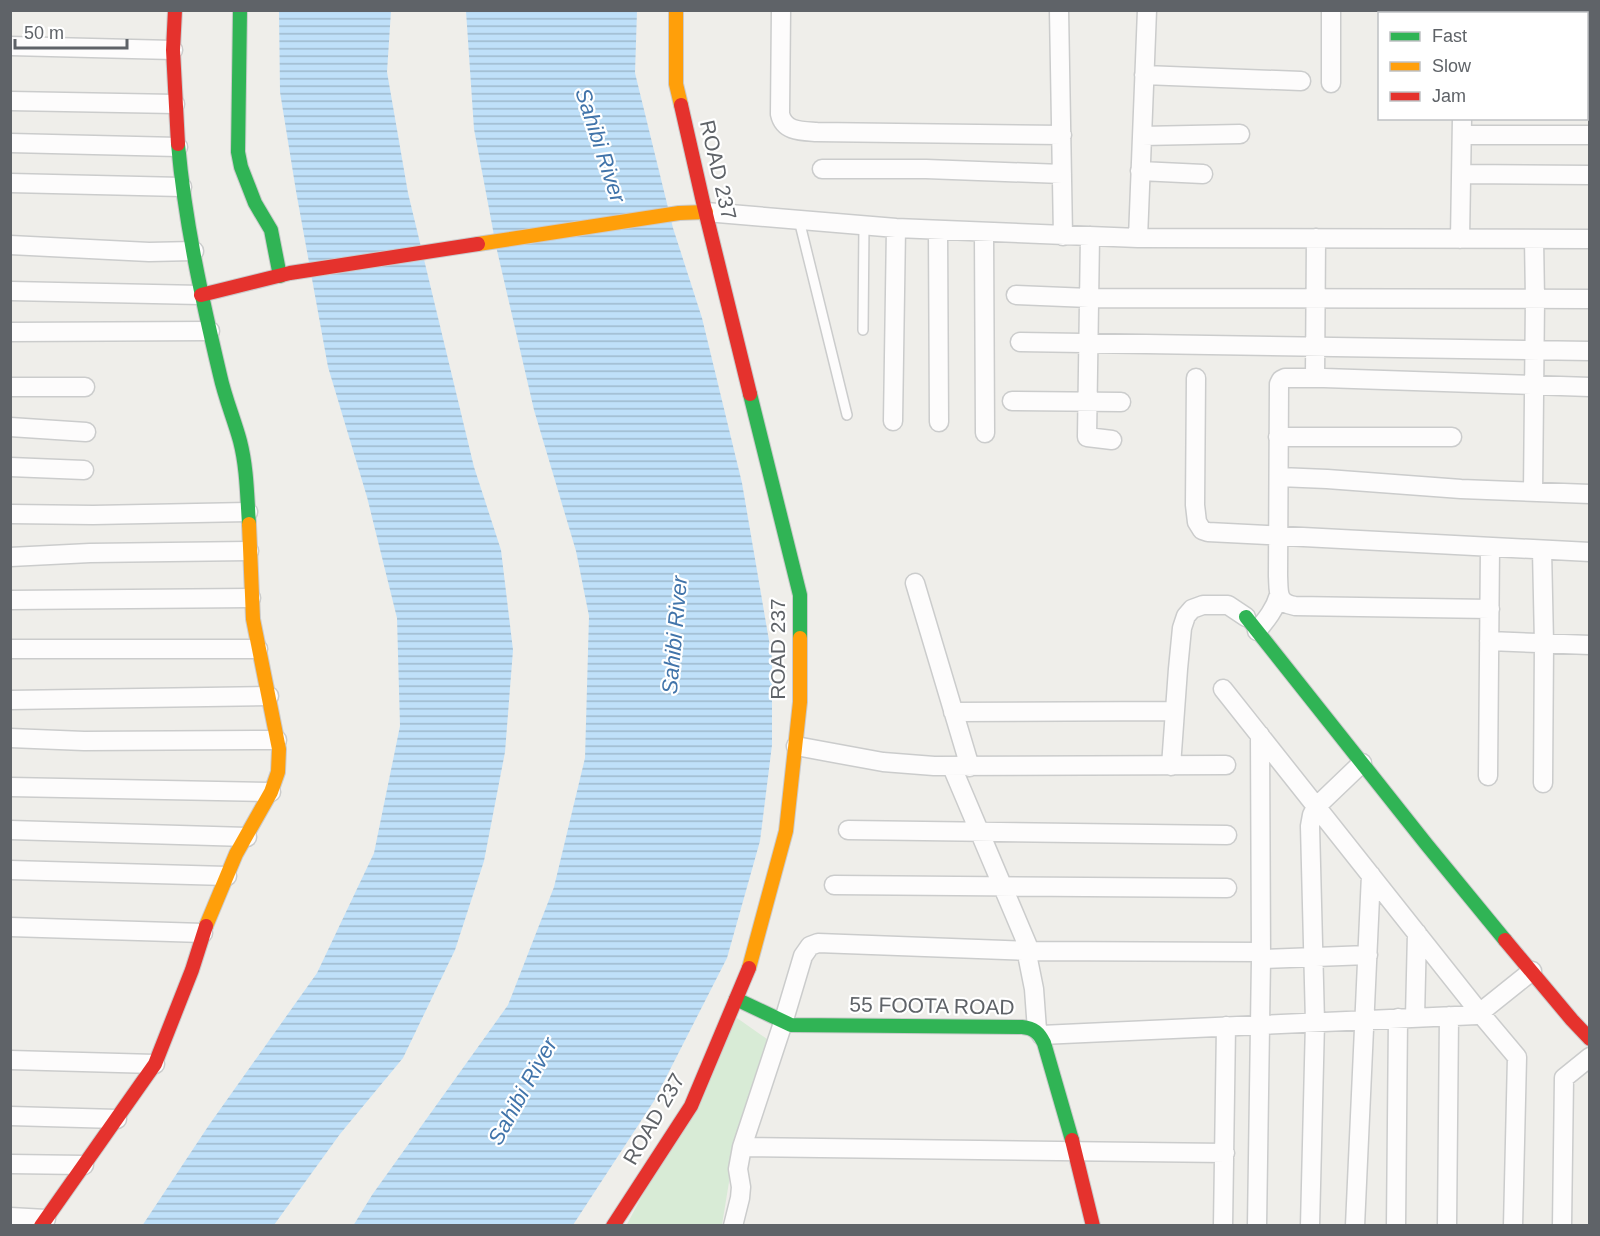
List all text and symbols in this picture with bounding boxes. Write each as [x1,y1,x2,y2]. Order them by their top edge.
scale bar [15,12,128,50]
legend [1378,12,1588,120]
text: 50 m [24,23,64,43]
text: Fast [1432,26,1467,46]
text: Slow [1432,56,1472,76]
water label: Sahibi River [570,85,631,207]
text: Jam [1432,86,1466,106]
street label: ROAD 237 [696,118,741,222]
water label: Sahibi River [657,573,692,695]
street label: ROAD 237 [766,598,789,700]
street label: 55 FOOTA ROAD [849,993,1015,1018]
water label: Sahibi River [483,1032,563,1149]
street label: ROAD 237 [618,1069,689,1168]

